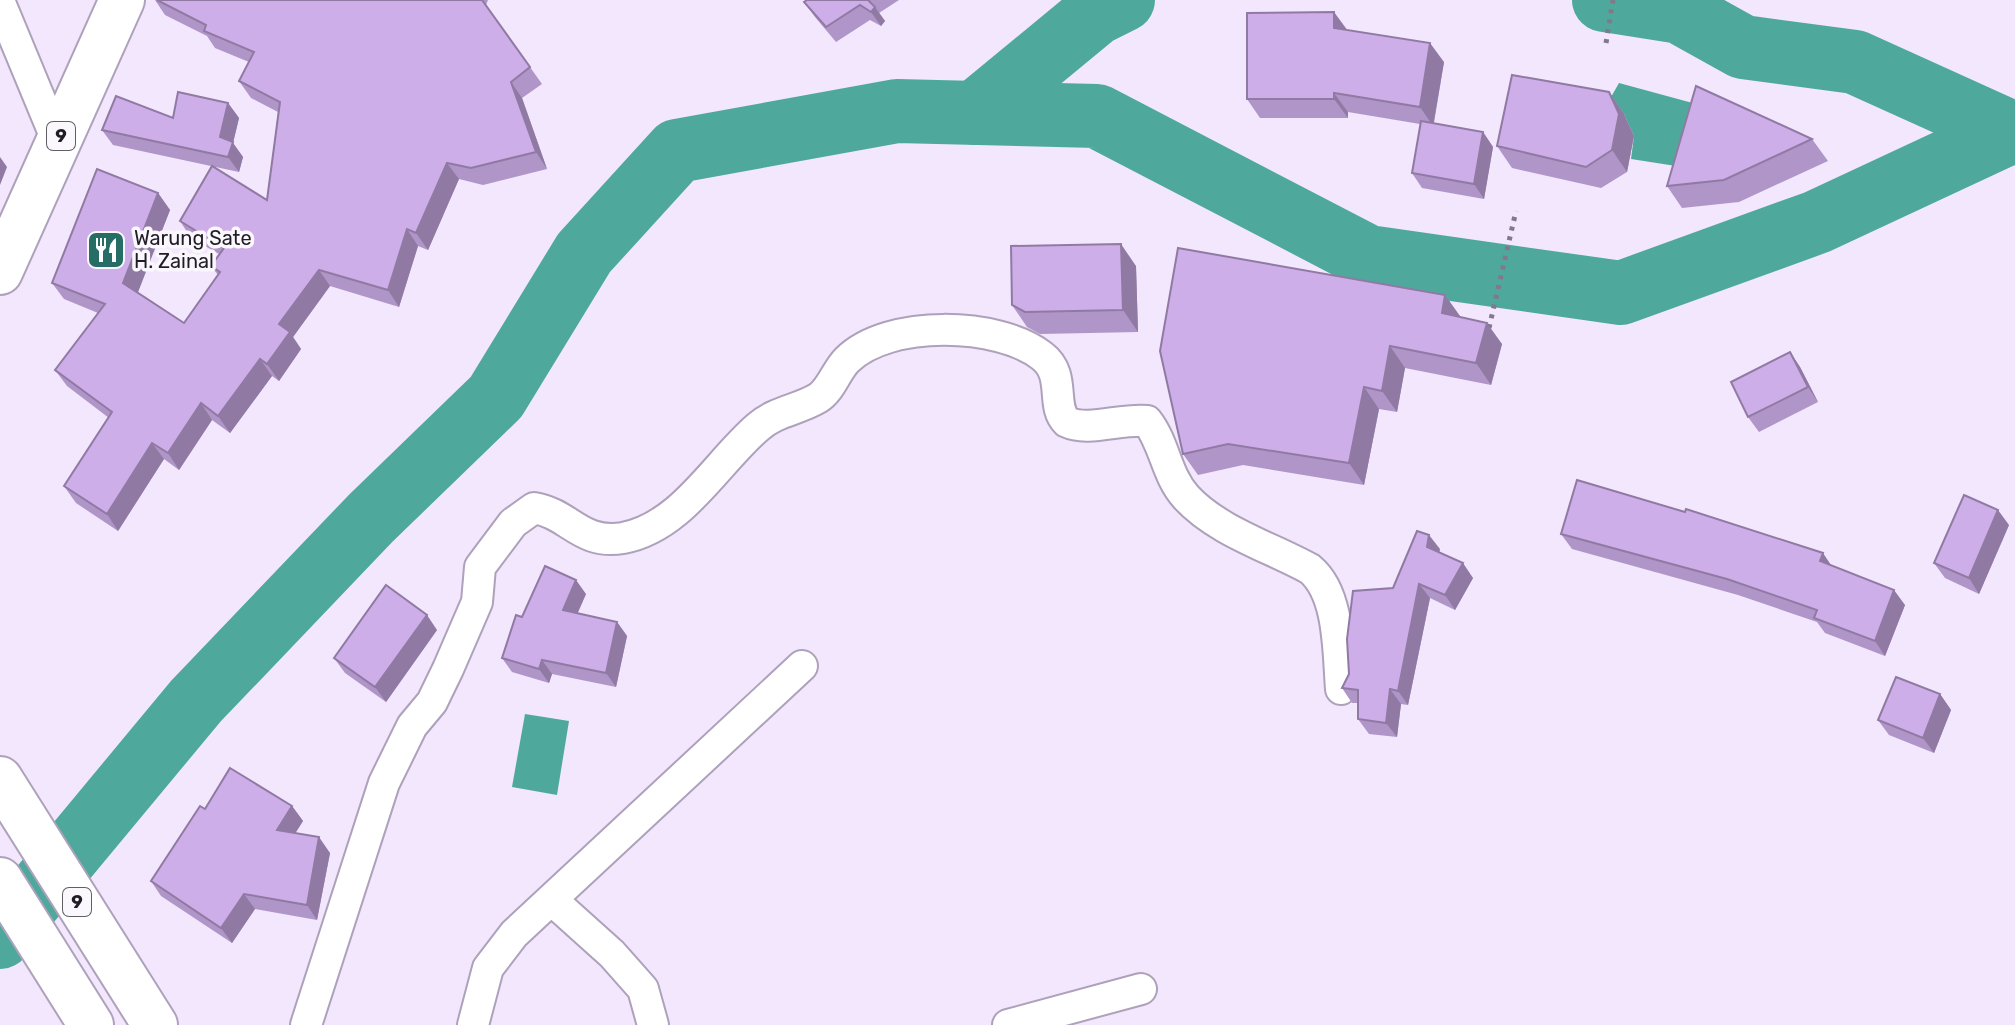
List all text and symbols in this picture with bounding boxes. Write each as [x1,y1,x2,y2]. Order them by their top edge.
road number: 9 [47,122,75,150]
place label: Warung Sate H. Zainal [134,226,252,273]
restaurant icon: Warung Sate H. Zainal [85,229,127,271]
road number: 9 [63,888,91,916]

